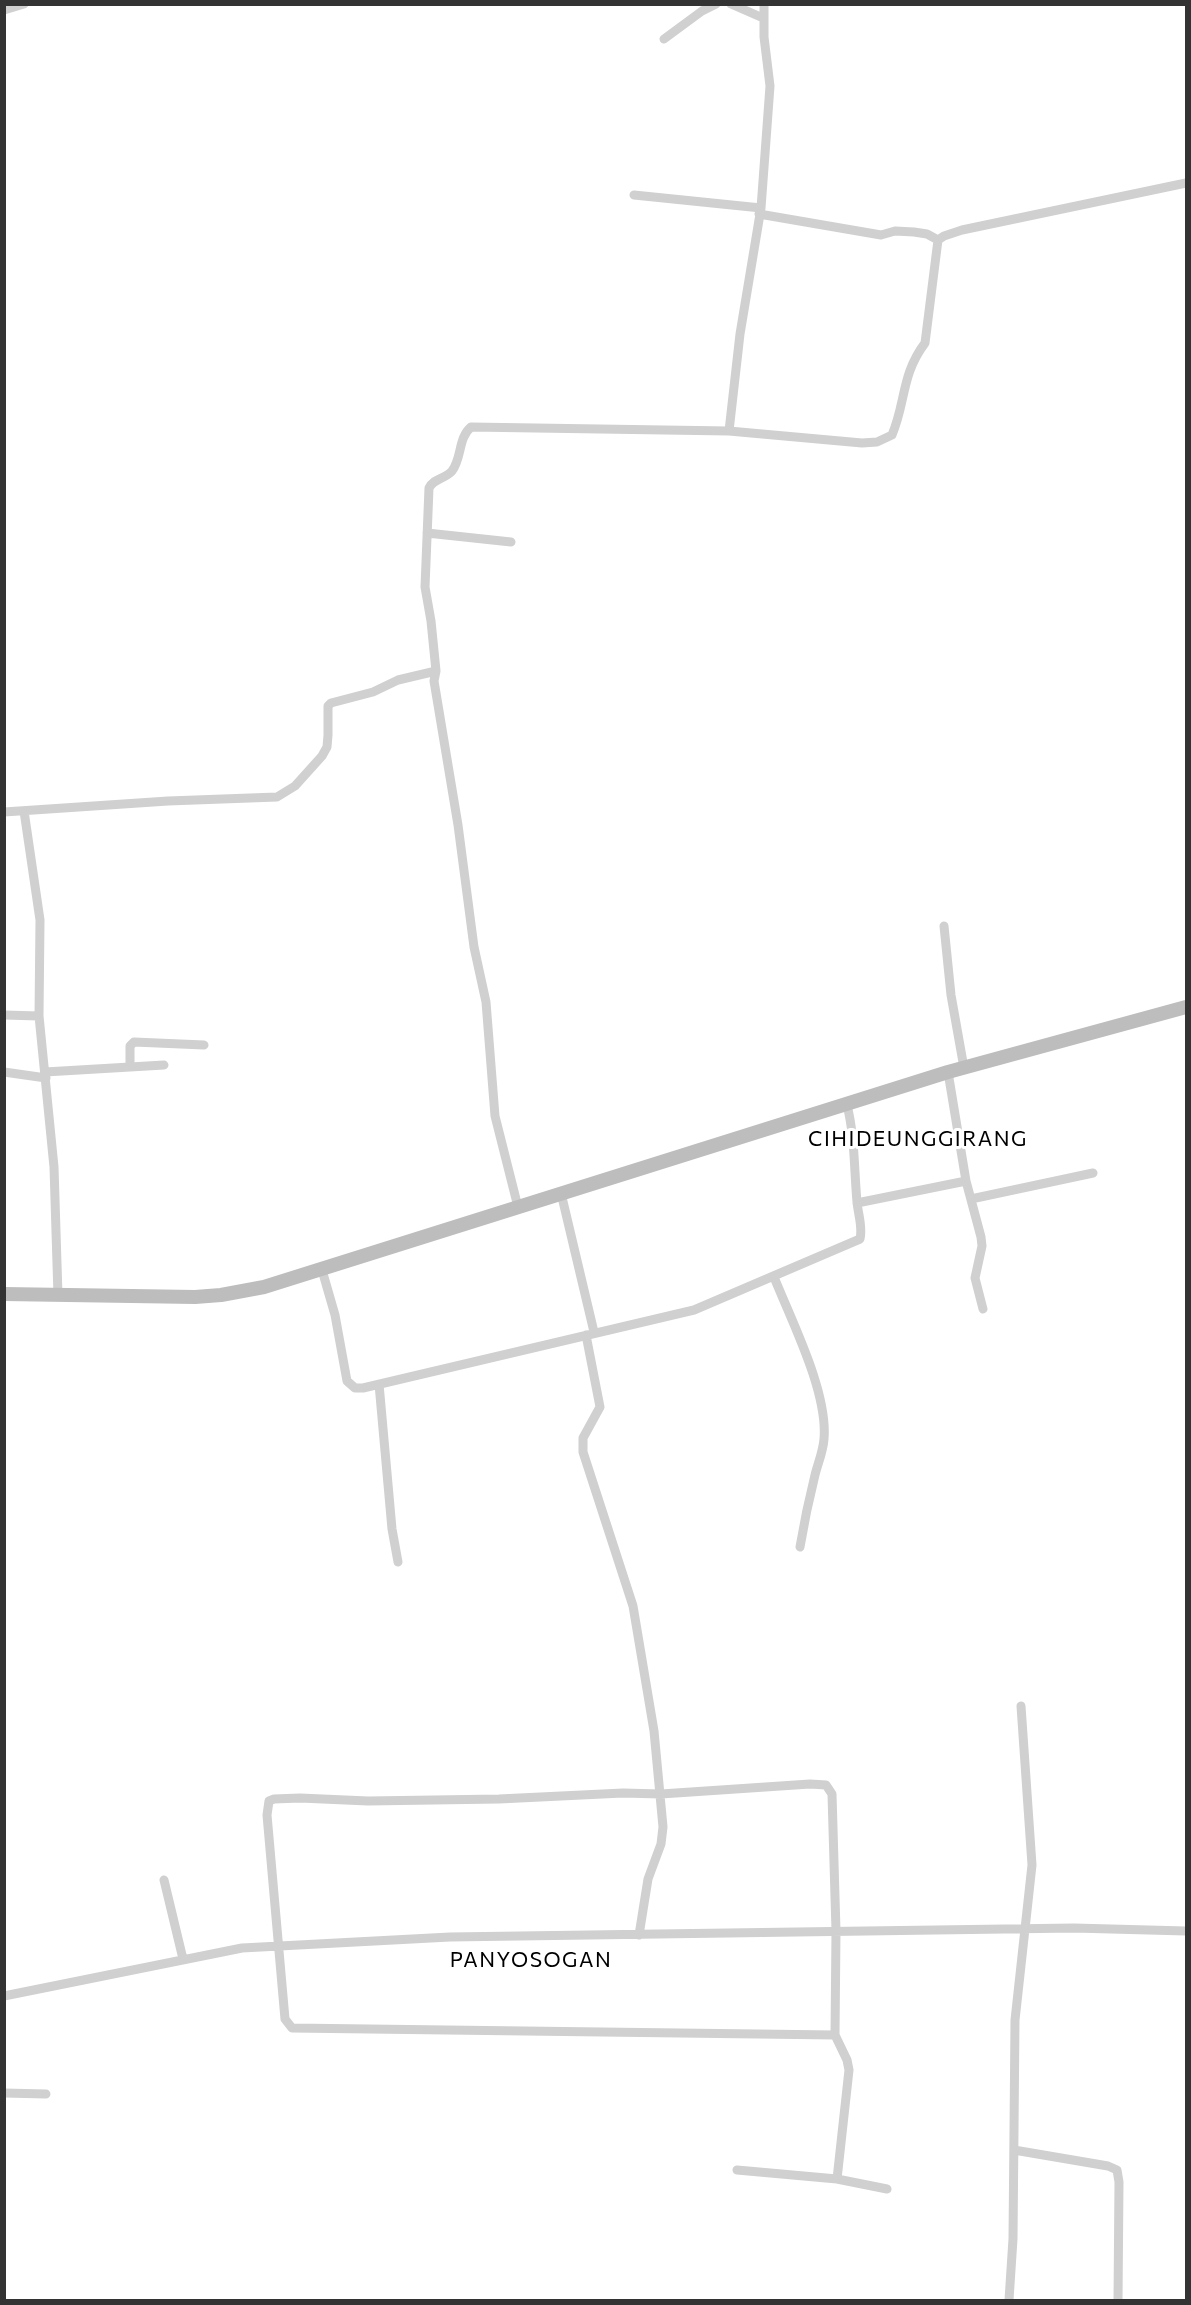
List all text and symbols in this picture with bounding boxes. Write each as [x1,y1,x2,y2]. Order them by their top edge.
district label: CIHIDEUNGGIRANG [808,1126,1028,1152]
district label: PANYOSOGAN [450,1947,612,1973]

